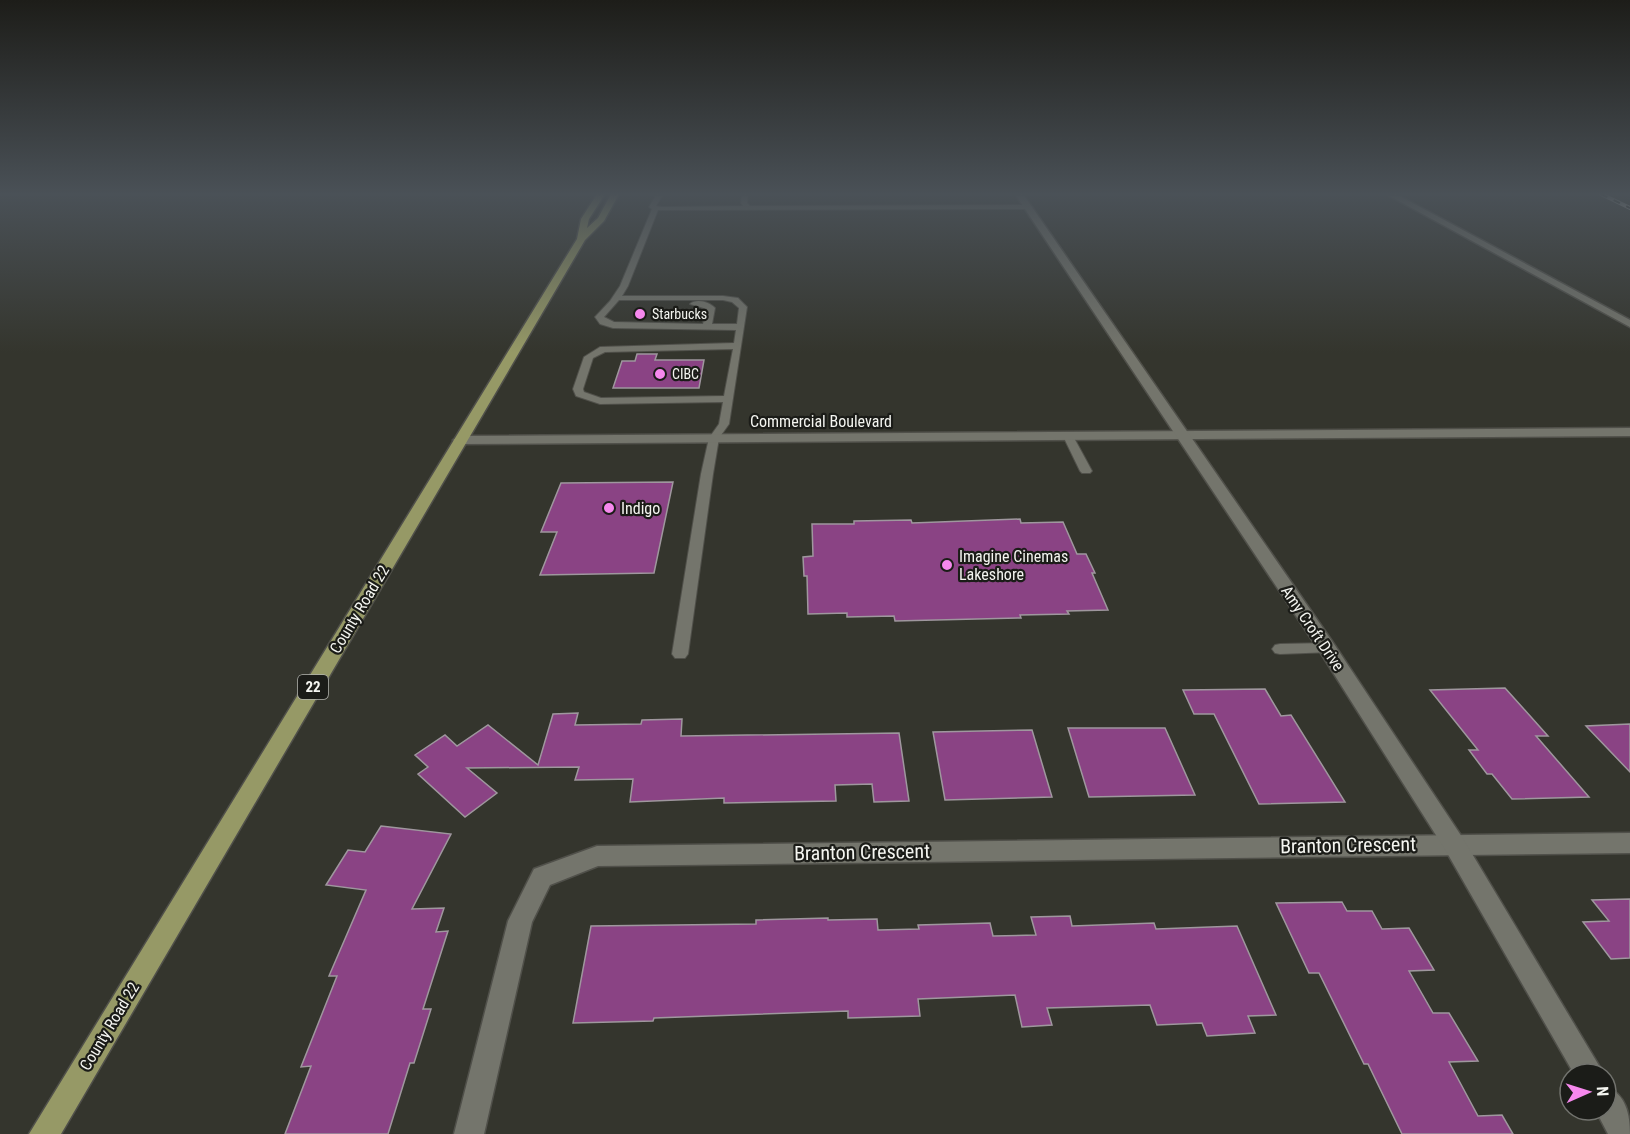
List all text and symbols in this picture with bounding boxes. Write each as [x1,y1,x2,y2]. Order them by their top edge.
place label: Starbucks [652,306,707,322]
marker: Starbucks [633,307,647,321]
place label: CIBC [672,366,699,382]
marker: CIBC [653,367,667,381]
street label: Commercial Boulevard [750,412,892,431]
place label: Indigo [621,499,660,518]
marker: Indigo [602,501,616,515]
place label: Imagine Cinemas Lakeshore [959,547,1068,584]
marker: Imagine Cinemas Lakeshore [940,558,954,572]
street label: County Road 22 [326,562,393,657]
street label: Amy Croft Drive [1277,582,1348,675]
road number: 22 [298,675,328,699]
street label: Branton Crescent [1280,832,1416,858]
street label: Branton Crescent [794,839,930,865]
street label: County Road 22 [76,979,143,1074]
north arrow [1558,1062,1618,1122]
text: N [1593,1086,1612,1097]

